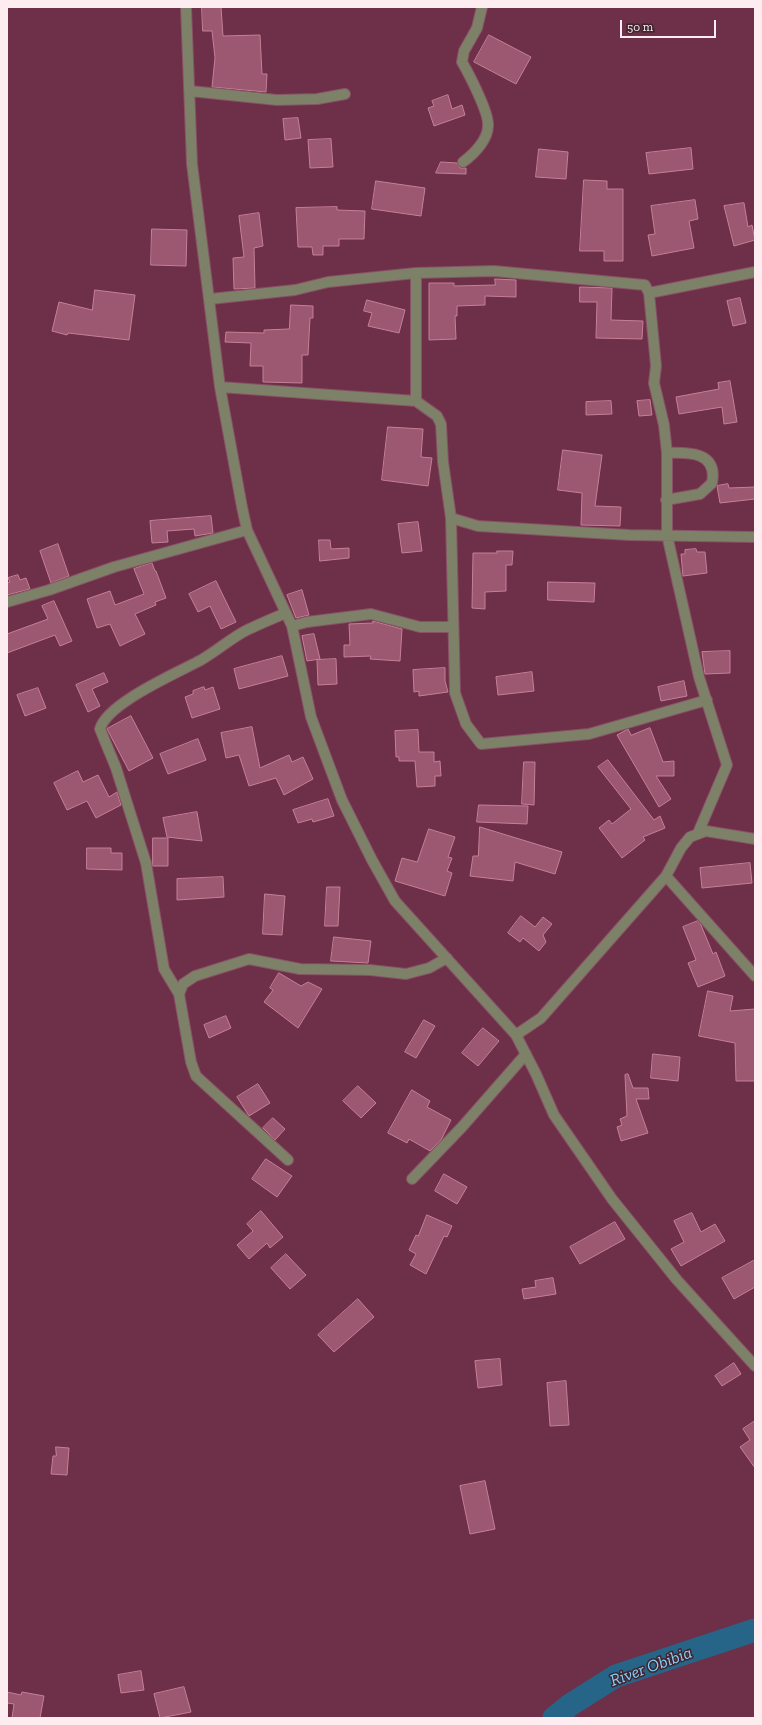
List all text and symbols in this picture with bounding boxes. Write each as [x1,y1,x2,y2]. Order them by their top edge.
scale bar [622,12,718,38]
text: 50 m [627,20,653,34]
water label: River Obibia [607,1643,695,1691]

